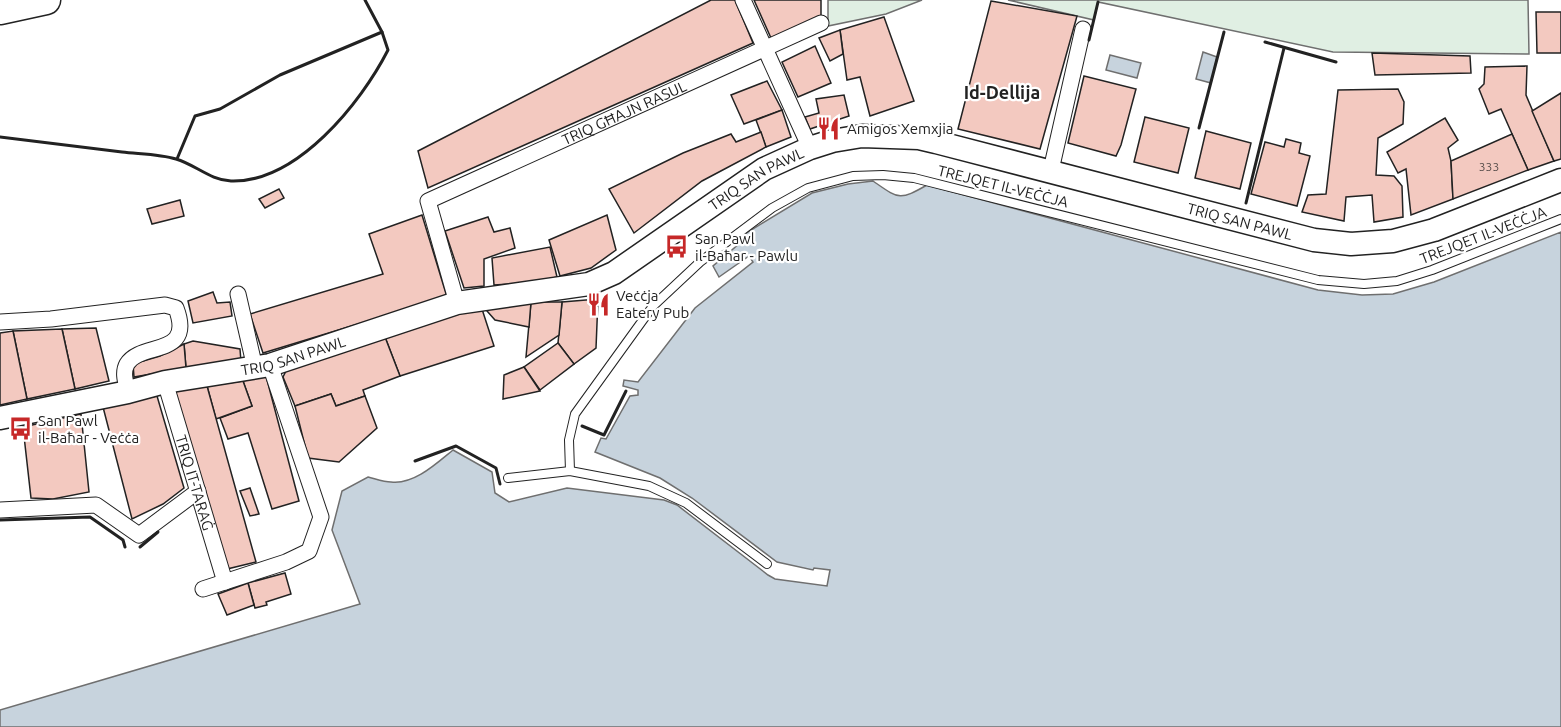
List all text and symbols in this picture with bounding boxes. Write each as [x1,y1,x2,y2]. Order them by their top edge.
street label: TRIQ GĦAJN RASUL [559,77,689,148]
district label: Id-Dellija [964,82,1040,102]
restaurant icon: Amigos Xemxjia [816,115,842,141]
place label: Amigos Xemxjia [847,120,954,137]
street label: TRIQ SAN PAWL [705,143,806,213]
house number: 333 [1479,160,1499,173]
street label: TREJQET IL-VEĊĊJA [936,162,1070,211]
street label: TRIQ SAN PAWL [1186,199,1295,243]
street label: TREJQET IL-VEĊĊJA [1417,203,1549,267]
place label: San Pawl il-Baħar - Pawlu [695,230,798,264]
bus stop icon: San Pawl il-Baħar - Pawlu [664,234,690,260]
place label: Veċċja Eatery Pub [616,287,689,321]
restaurant icon: Veċċja Eatery Pub [585,291,611,317]
street label: TRIQ SAN PAWL [240,332,348,378]
place label: San Pawl il-Baħar - Veċċa [38,412,139,446]
bus stop icon: San Pawl il-Baħar - Veċċa [7,416,33,442]
street label: TRIQ IT-TARAĠ [173,433,217,532]

